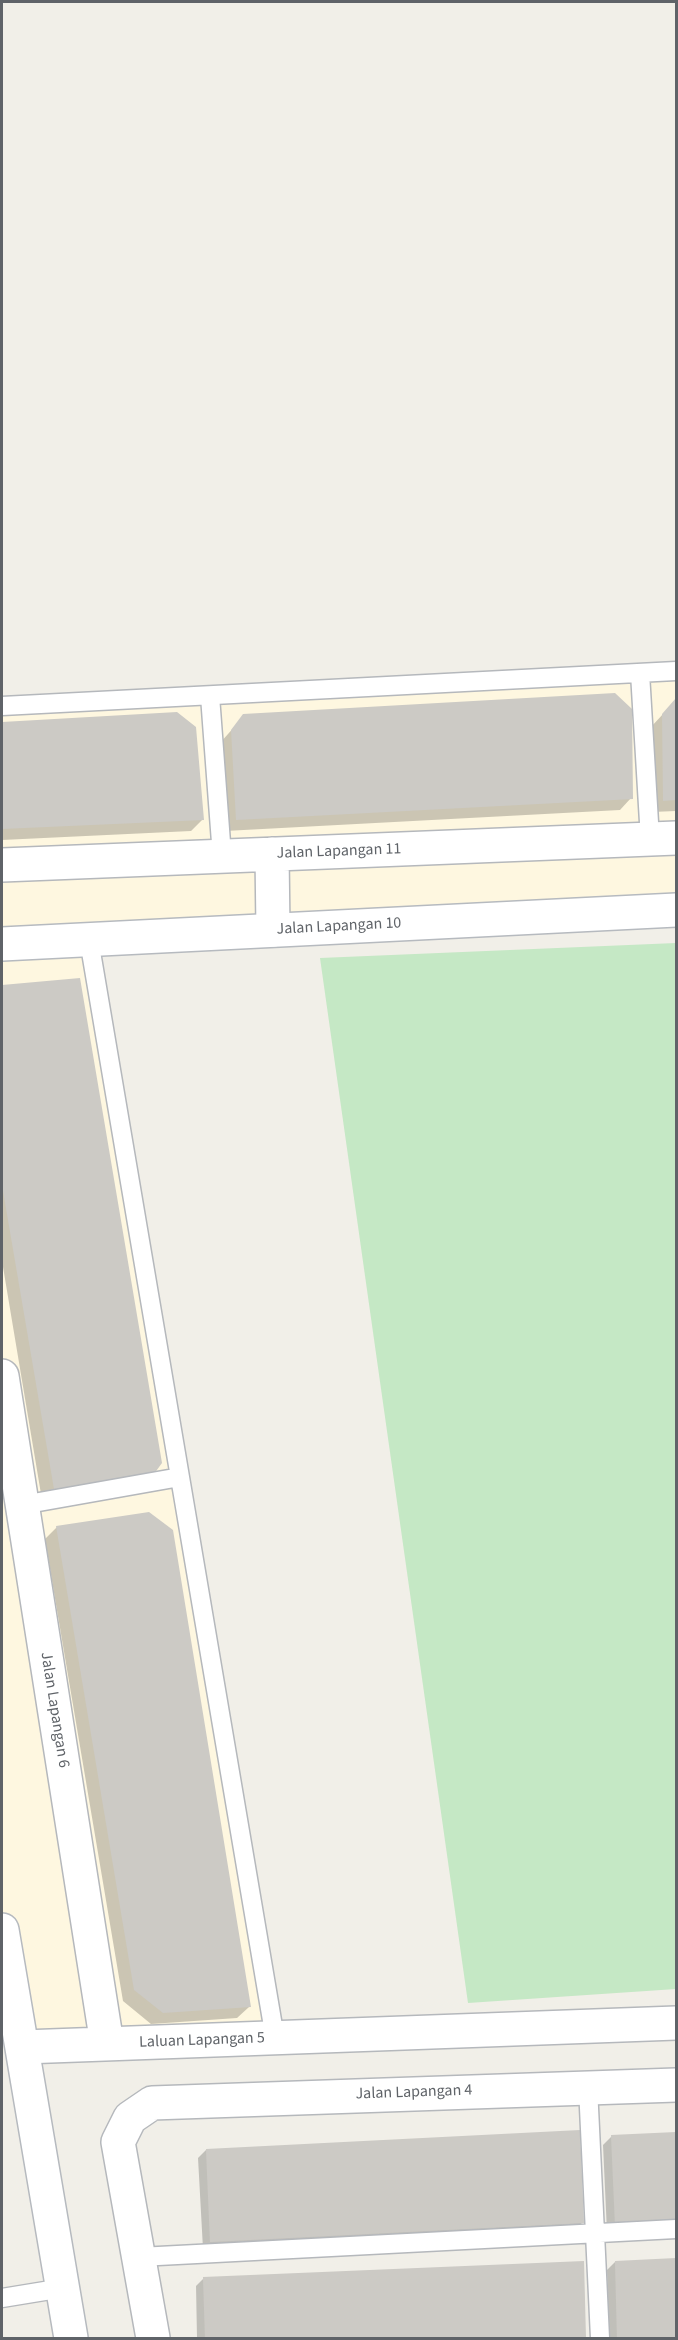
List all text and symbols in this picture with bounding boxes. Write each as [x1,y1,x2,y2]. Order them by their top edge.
street label: Jalan Lapangan 11 [276,840,402,864]
street label: Jalan Lapangan 10 [276,914,402,940]
street label: Jalan Lapangan 6 [35,1651,73,1769]
street label: Laluan Lapangan 5 [139,2029,265,2053]
street label: Jalan Lapangan 4 [355,2081,473,2105]

